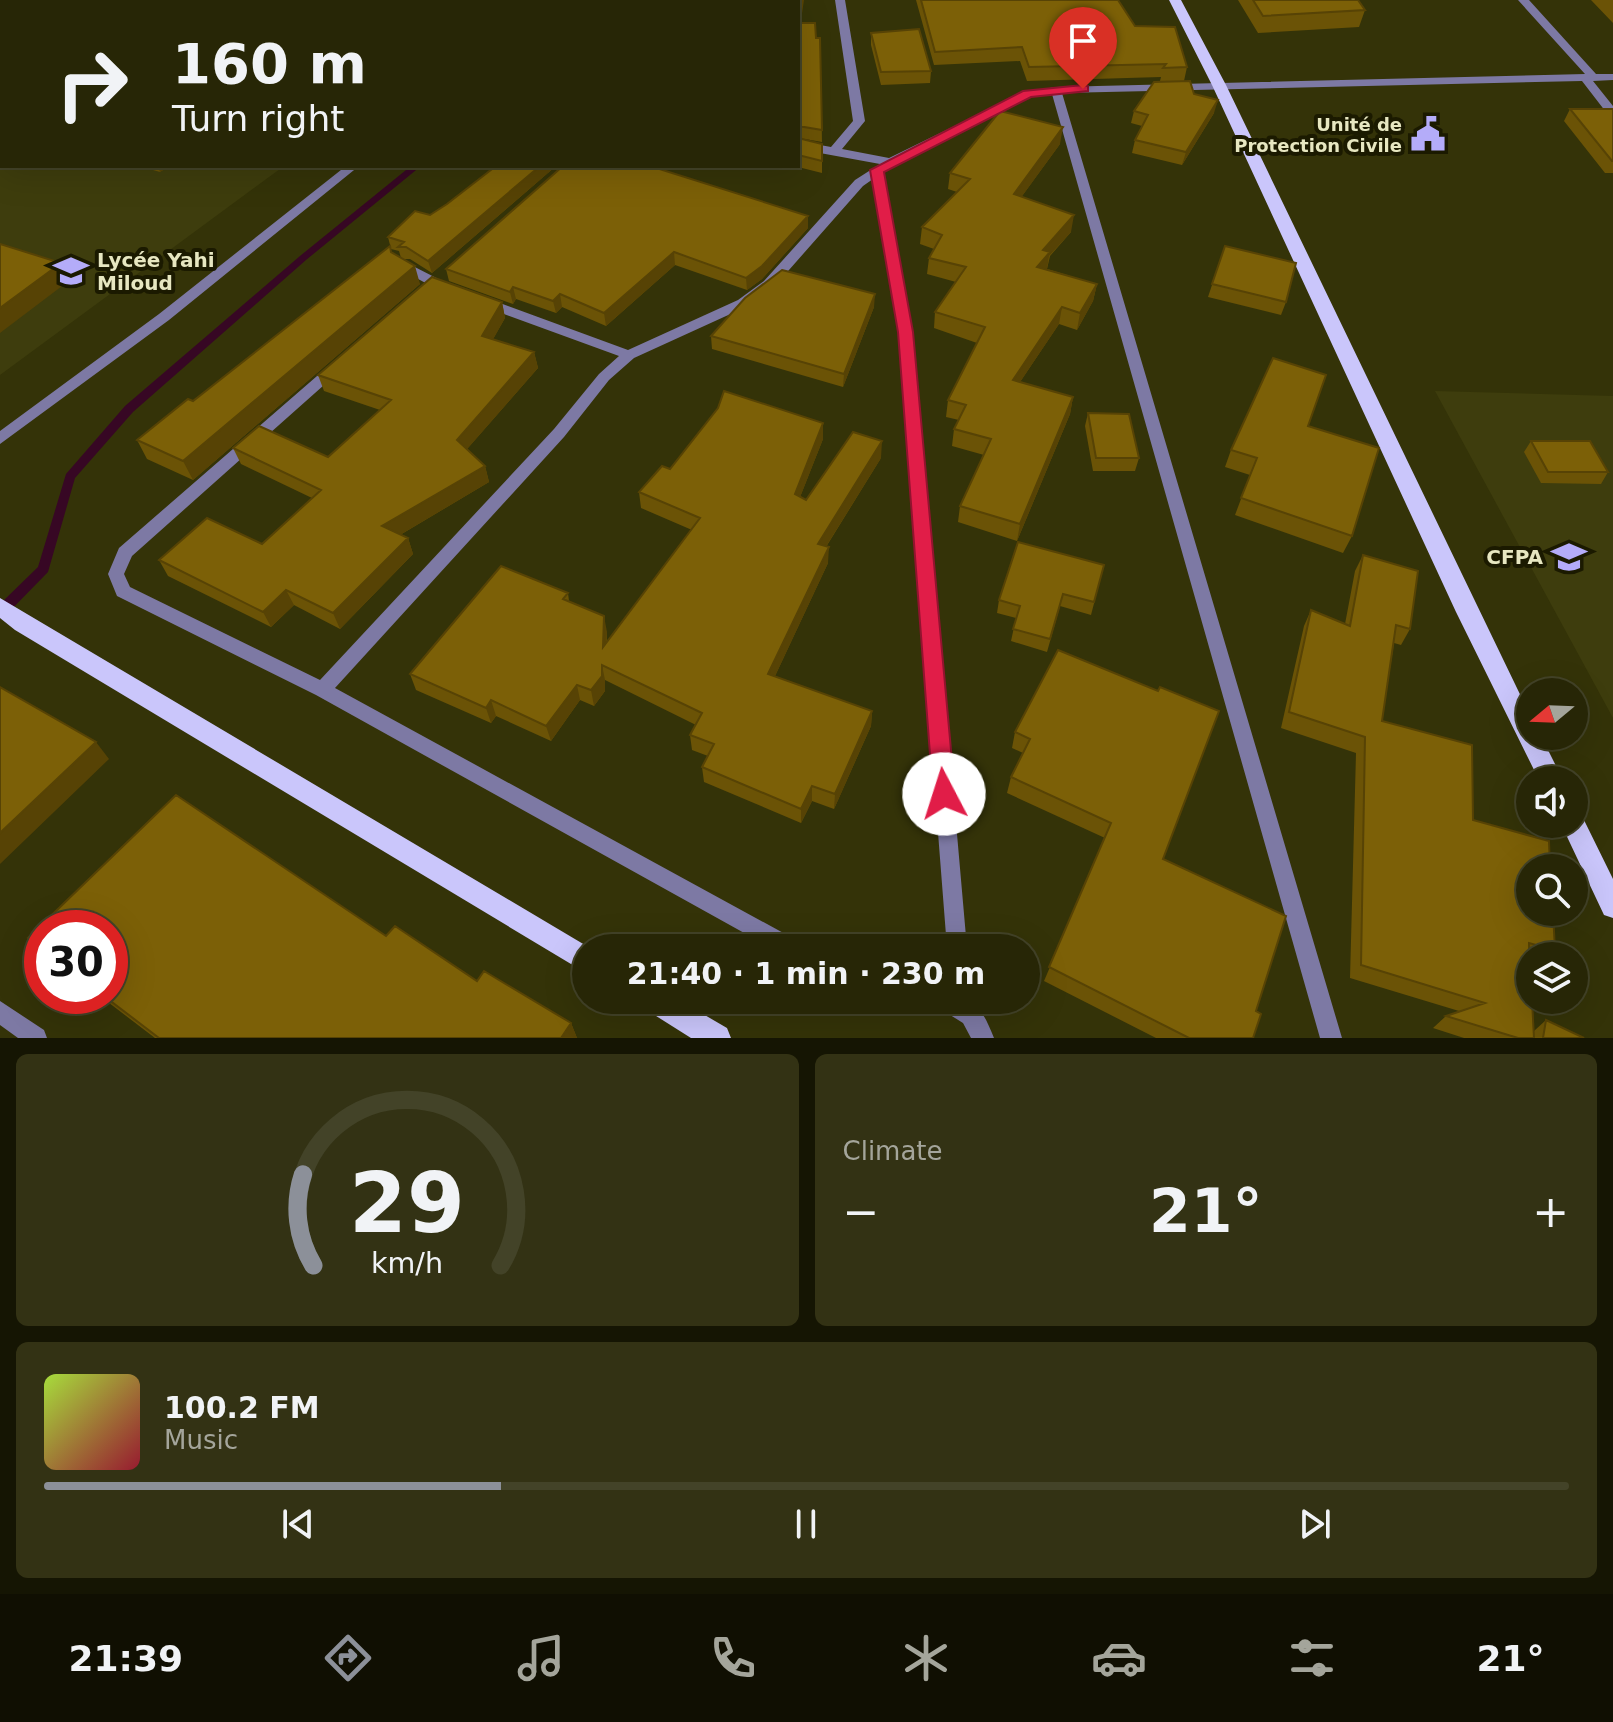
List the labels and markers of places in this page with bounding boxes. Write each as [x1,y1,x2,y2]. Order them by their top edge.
pin [1049,7,1117,89]
place label: Unité de Protection Civile [1234,114,1402,156]
public building icon: Unité de Protection Civile [1409,115,1447,153]
place label: Lycée Yahi Miloud [97,248,215,295]
school or university icon: Lycée Yahi Miloud [52,252,90,290]
school or university icon: CFPA [1550,538,1588,576]
place label: CFPA [1486,545,1544,569]

